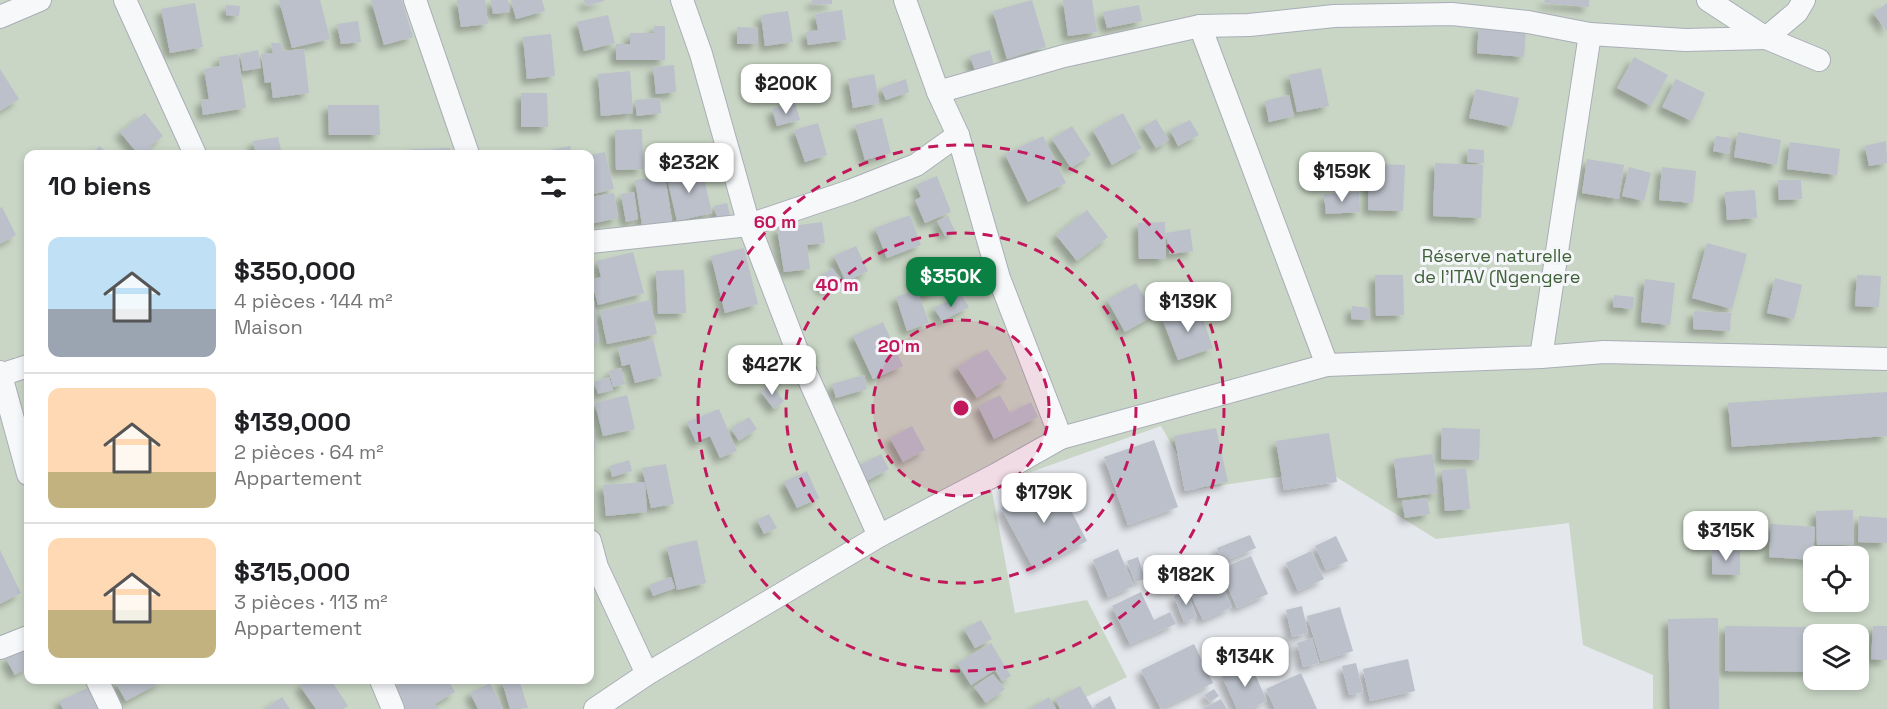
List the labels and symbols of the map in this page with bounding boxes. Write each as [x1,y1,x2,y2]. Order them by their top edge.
pin: $200K [744,64,828,115]
pin: $232K [647,143,731,194]
pin: $159K [1300,152,1384,203]
text: 60 m [754,210,796,233]
park label: Réserve naturelle de l'ITAV (Ngengere [1414,244,1580,288]
pin: $350K [909,257,993,308]
text: 40 m [815,273,859,296]
pin: $139K [1146,282,1230,333]
text: 20 m [878,334,920,357]
pin: $427K [730,345,814,396]
centre of rings [951,398,971,418]
pin: $179K [1002,473,1086,524]
pin: $315K [1684,511,1768,562]
pin: $182K [1144,555,1228,606]
pin: $134K [1203,637,1287,688]

